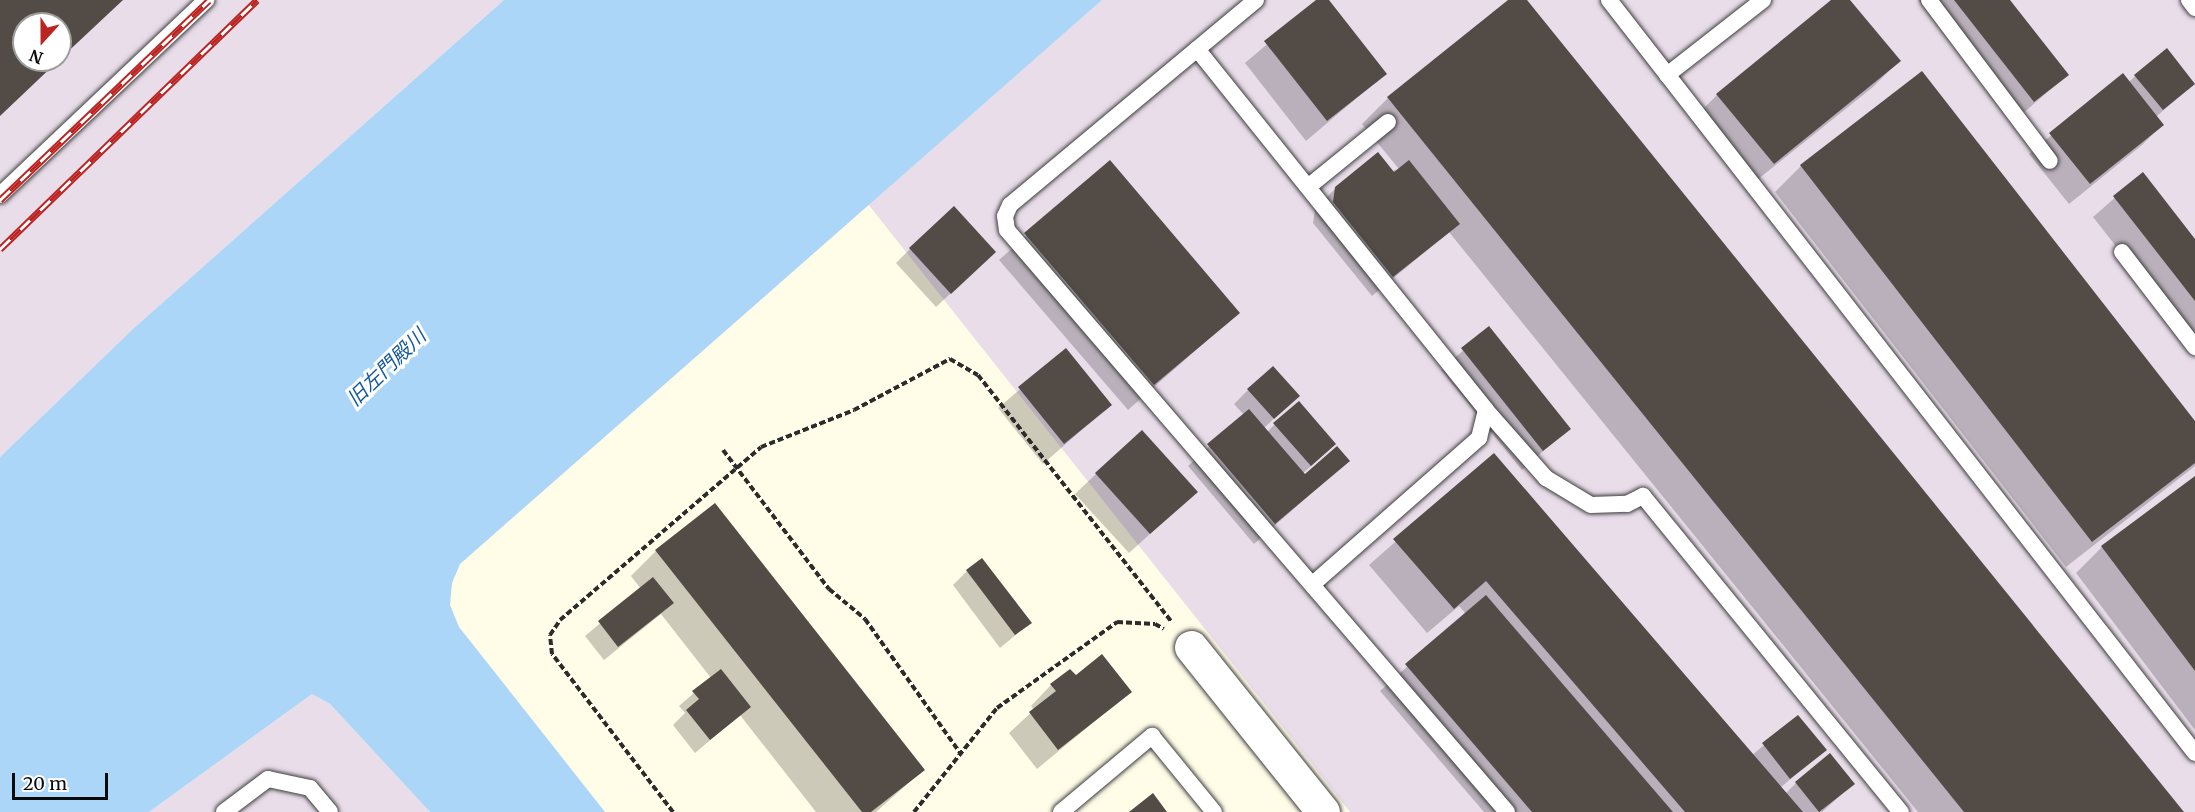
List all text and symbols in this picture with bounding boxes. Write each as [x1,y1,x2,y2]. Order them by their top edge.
north arrow [12,12,72,72]
text: N [27,45,46,69]
water label: 旧左門殿川 [342,324,430,410]
scale bar [15,761,111,799]
text: 20 m [23,772,67,795]

